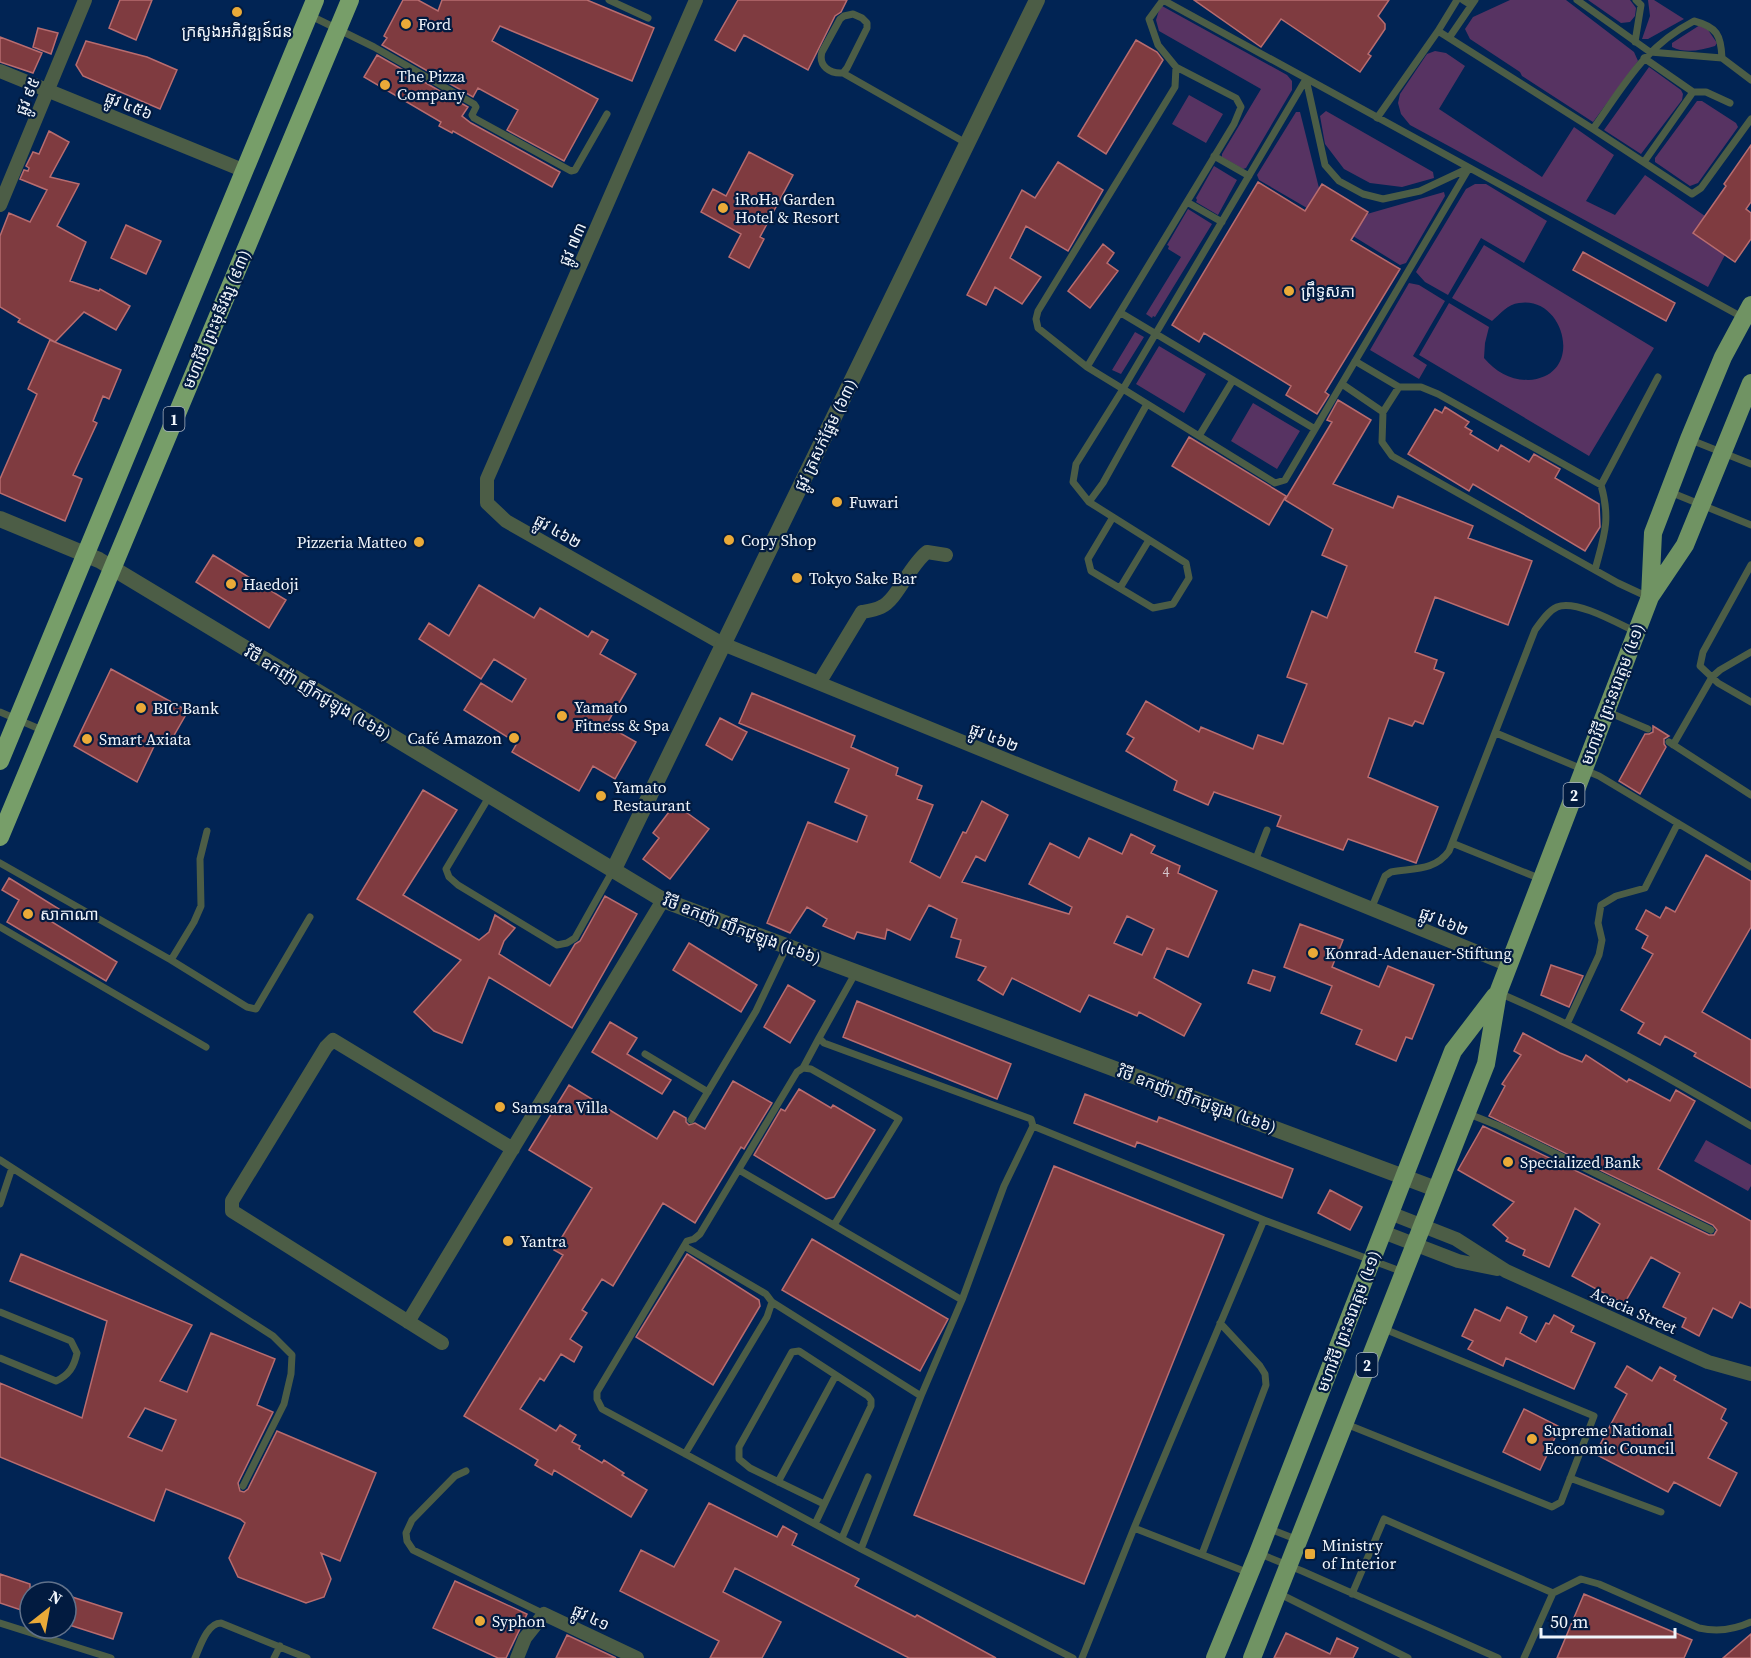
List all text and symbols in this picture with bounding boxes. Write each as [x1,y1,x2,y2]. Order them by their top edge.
marker: ក្រសួងអភិវឌ្ឍន៍ជន [230,5,244,19]
place label: Ford [418,13,451,35]
marker: Ford [399,17,413,31]
place label: ក្រសួងអភិវឌ្ឍន៍ជន [182,20,292,42]
place label: The Pizza Company [397,65,466,105]
street label: ផ្លូវ ៩៥ [9,74,48,120]
marker: The Pizza Company [378,78,392,92]
street label: ផ្លូវ ៤៥៦ [100,86,156,128]
place label: iRoHa Garden Hotel & Resort [735,188,840,228]
marker: iRoHa Garden Hotel & Resort [716,201,730,215]
street label: ផ្លូវ ៧៣ [553,219,595,271]
street label: មហាវិថី ព្រះមុនីវង្ស (៩៣) [177,246,256,392]
place label: ព្រឹទ្ធសភា [1301,280,1355,302]
marker: ព្រឹទ្ធសភា [1282,284,1296,298]
street label: ផ្លូវ ត្រសក់ផ្អែម (៦៣) [788,375,865,496]
road number: 1 [164,407,184,431]
place label: Fuwari [849,491,899,513]
marker: Fuwari [830,495,844,509]
street label: ផ្លូវ ៤៦២ [528,509,586,557]
place label: Copy Shop [741,529,816,551]
place label: Pizzeria Matteo [297,531,407,553]
marker: Copy Shop [722,533,736,547]
marker: Pizzeria Matteo [412,535,426,549]
place label: Tokyo Sake Bar [809,567,917,589]
marker: Tokyo Sake Bar [790,571,804,585]
place label: Haedoji [243,573,299,595]
marker: Haedoji [224,577,238,591]
street label: មហាវិថី ព្រះនរោត្តម (៤១) [1575,620,1649,768]
street label: វិថី ឧកញ៉ា ញឹកជូឡុង (៤៦៦) [238,640,395,749]
place label: Yamato Fitness & Spa [574,696,670,736]
place label: BIC Bank [153,697,219,719]
marker: BIC Bank [134,701,148,715]
marker: Yamato Fitness & Spa [555,709,569,723]
street label: ផ្លូវ ៤៦២ [965,717,1022,760]
place label: Café Amazon [407,727,502,749]
place label: Smart Axiata [99,728,192,750]
marker: Café Amazon [507,731,521,745]
marker: Smart Axiata [80,732,94,746]
place label: Yamato Restaurant [613,776,691,816]
road number: 2 [1564,783,1584,807]
marker: Yamato Restaurant [594,789,608,803]
house number: 4 [1163,862,1170,882]
street label: វិថី ឧកញ៉ា ញឹកជូឡុង (៤៦៦) [658,888,824,973]
street label: ផ្លូវ ៤៦២ [1415,901,1472,944]
place label: សាកាណា [40,903,99,925]
marker: សាកាណា [21,907,35,921]
place label: Konrad-Adenauer-Stiftung [1325,942,1512,964]
marker: Konrad-Adenauer-Stiftung [1306,946,1320,960]
street label: វិថី ឧកញ៉ា ញឹកជូឡុង (៤៦៦) [1113,1060,1279,1142]
place label: Samsara Villa [512,1096,609,1118]
marker: Samsara Villa [493,1100,507,1114]
place label: Specialized Bank [1520,1151,1641,1173]
marker: Specialized Bank [1501,1155,1515,1169]
place label: Yantra [520,1230,567,1252]
marker: Yantra [501,1234,515,1248]
street label: មហាវិថី ព្រះនរោត្តម (៤១) [1311,1247,1385,1395]
street label: Acacia Street [1587,1281,1681,1339]
road number: 2 [1356,1353,1378,1377]
place label: Supreme National Economic Council [1544,1419,1675,1459]
marker: Supreme National Economic Council [1525,1432,1539,1446]
place label: Ministry of Interior [1322,1534,1396,1574]
marker: Ministry of Interior [1303,1547,1317,1561]
north arrow [18,1580,78,1640]
text: N [45,1585,67,1610]
street label: ផ្លូវ ៤១ [567,1598,614,1639]
scale bar [1541,1601,1674,1639]
text: 50 m [1550,1609,1588,1634]
place label: Syphon [492,1610,546,1632]
marker: Syphon [473,1614,487,1628]

